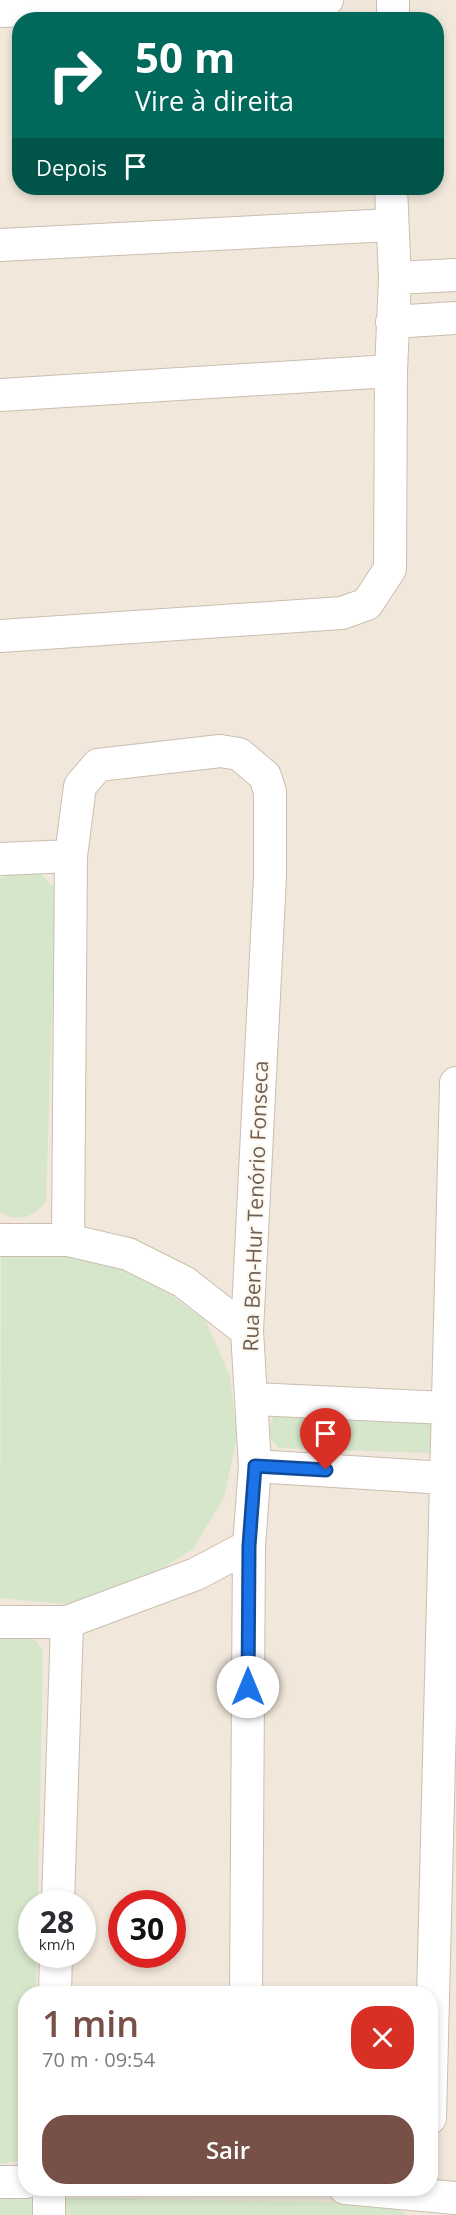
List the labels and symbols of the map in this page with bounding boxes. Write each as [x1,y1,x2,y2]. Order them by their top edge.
street label: Rua Ben-Hur Tenório Fonseca [236,1060,274,1352]
pin [300,1408,351,1470]
position arrow [216,1655,280,1719]
speed limit sign: 30 [108,1890,186,1968]

